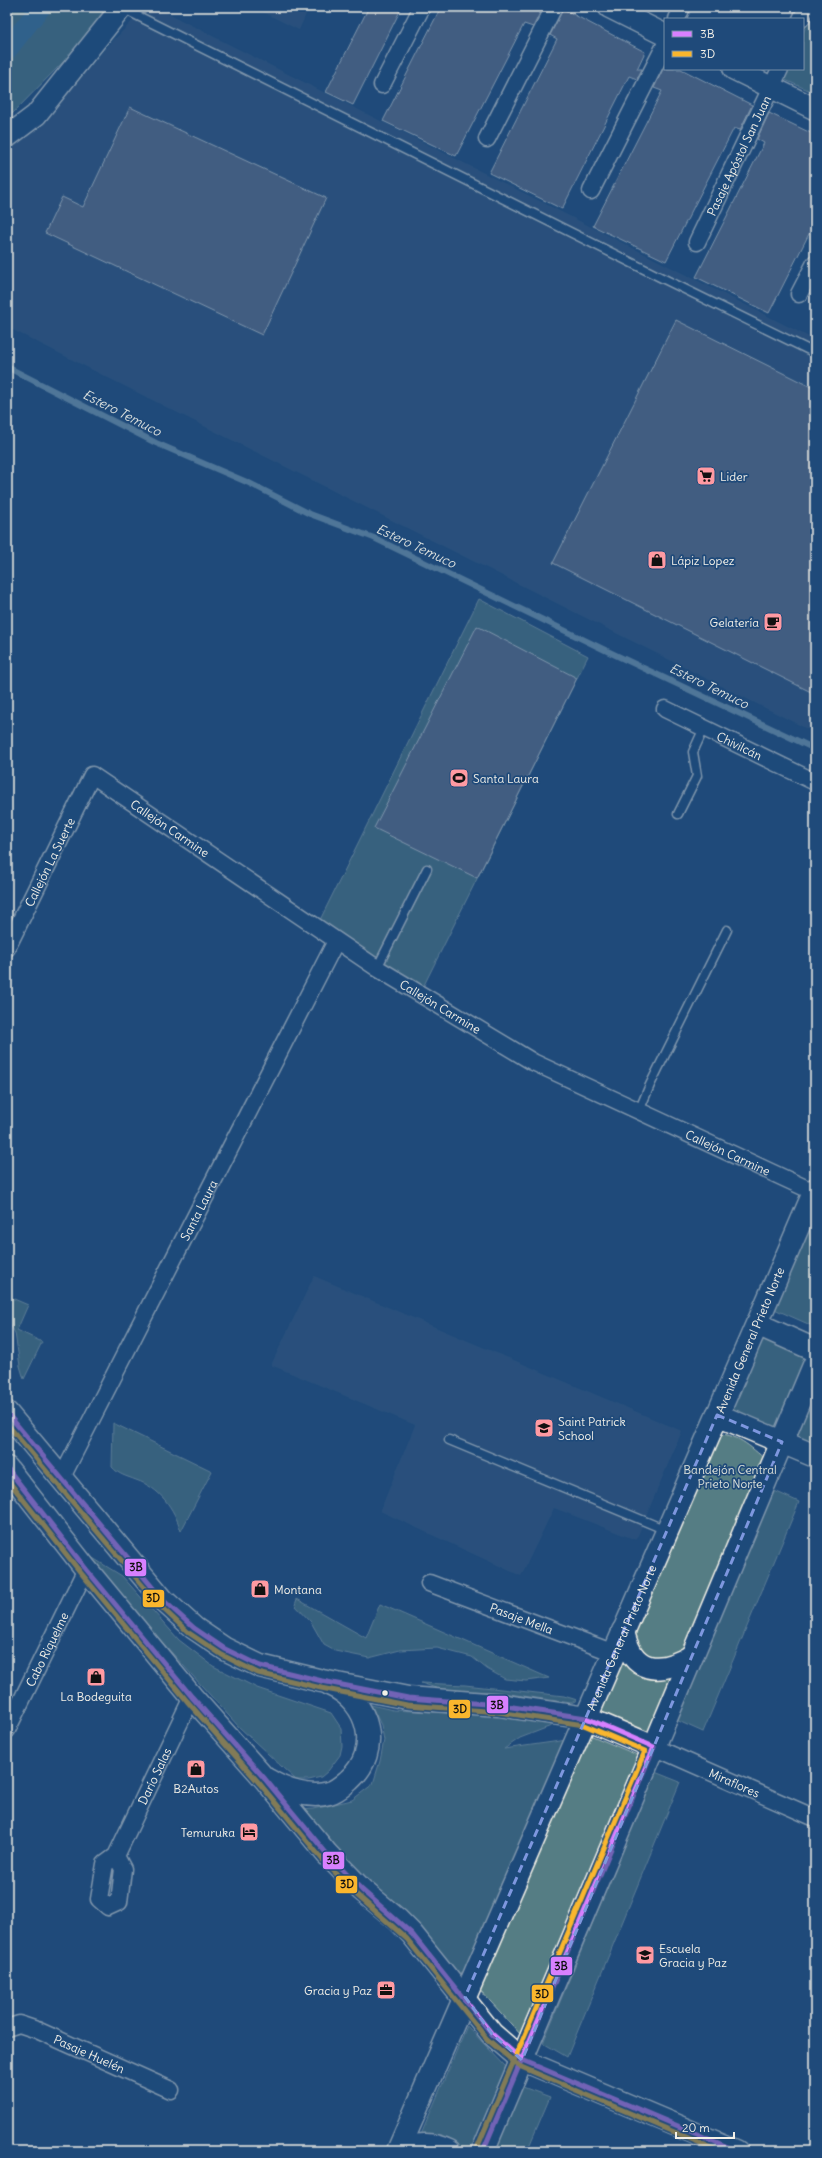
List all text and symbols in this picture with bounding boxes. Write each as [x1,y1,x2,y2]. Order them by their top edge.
legend [664,18,804,70]
text: 3B [700,26,715,41]
text: 3D [700,46,715,61]
street label: Pasaje Apóstol San Juan [703,93,774,218]
water label: Estero Temuco [80,386,165,440]
supermarket icon: Lider [695,465,717,487]
place label: Lider [720,469,748,484]
water label: Estero Temuco [373,520,459,572]
shop icon: Lápiz Lopez [646,549,668,571]
place label: Lápiz Lopez [671,553,735,568]
cafe icon: Gelatería [762,611,784,633]
place label: Gelatería [710,615,759,630]
water label: Estero Temuco [667,660,752,713]
street label: Chivilcán [714,728,765,763]
sports icon: Santa Laura [448,767,470,789]
place label: Santa Laura [473,771,539,786]
street label: Callejón Carmine [128,796,212,860]
street label: Callejón La Suerte [21,815,78,909]
street label: Callejón Carmine [397,976,484,1036]
street label: Callejón Carmine [683,1126,773,1178]
street label: Santa Laura [177,1177,220,1243]
street label: Avenida General Prieto Norte [712,1265,788,1415]
place label: Saint Patrick School [558,1414,626,1443]
school or university icon: Saint Patrick School [533,1417,555,1439]
park label: Bandejón Central Prieto Norte [683,1462,777,1491]
line badge: 3B [124,1558,147,1577]
text: 3B [129,1560,143,1574]
street label: Avenida General Prieto Norte [583,1562,659,1712]
shop icon: Montana [249,1578,271,1600]
place label: Montana [274,1582,322,1597]
line badge: 3D [142,1589,165,1608]
text: 3D [146,1591,160,1605]
street label: Pasaje Mella [488,1599,555,1637]
street label: Cabo Riquelme [22,1610,71,1689]
shop icon: La Bodeguita [85,1666,107,1688]
unlabelled marker [380,1688,390,1698]
place label: La Bodeguita [60,1689,132,1704]
line badge: 3B [486,1695,509,1714]
text: 3B [490,1698,504,1712]
line badge: 3D [448,1699,471,1719]
text: 3D [453,1702,467,1716]
street label: Darío Salas [134,1745,174,1807]
shop icon: B2Autos [185,1758,207,1780]
street label: Miraflores [707,1765,762,1800]
place label: B2Autos [173,1781,219,1796]
hotel icon: Temuruka [238,1821,260,1843]
place label: Temuruka [181,1825,235,1840]
line badge: 3B [322,1851,345,1870]
text: 3B [326,1853,340,1867]
line badge: 3D [335,1875,358,1894]
text: 3D [340,1877,354,1891]
place label: Escuela Gracia y Paz [659,1941,727,1970]
school or university icon: Escuela Gracia y Paz [634,1944,656,1966]
line badge: 3B [550,1956,573,1976]
text: 3B [554,1959,568,1973]
office icon: Gracia y Paz [375,1979,397,2001]
place label: Gracia y Paz [304,1983,372,1998]
line badge: 3D [531,1984,554,2003]
text: 3D [535,1987,549,2001]
street label: Pasaje Huelén [51,2031,127,2076]
scale bar [676,2114,734,2140]
text: 20 m [682,2120,710,2135]

